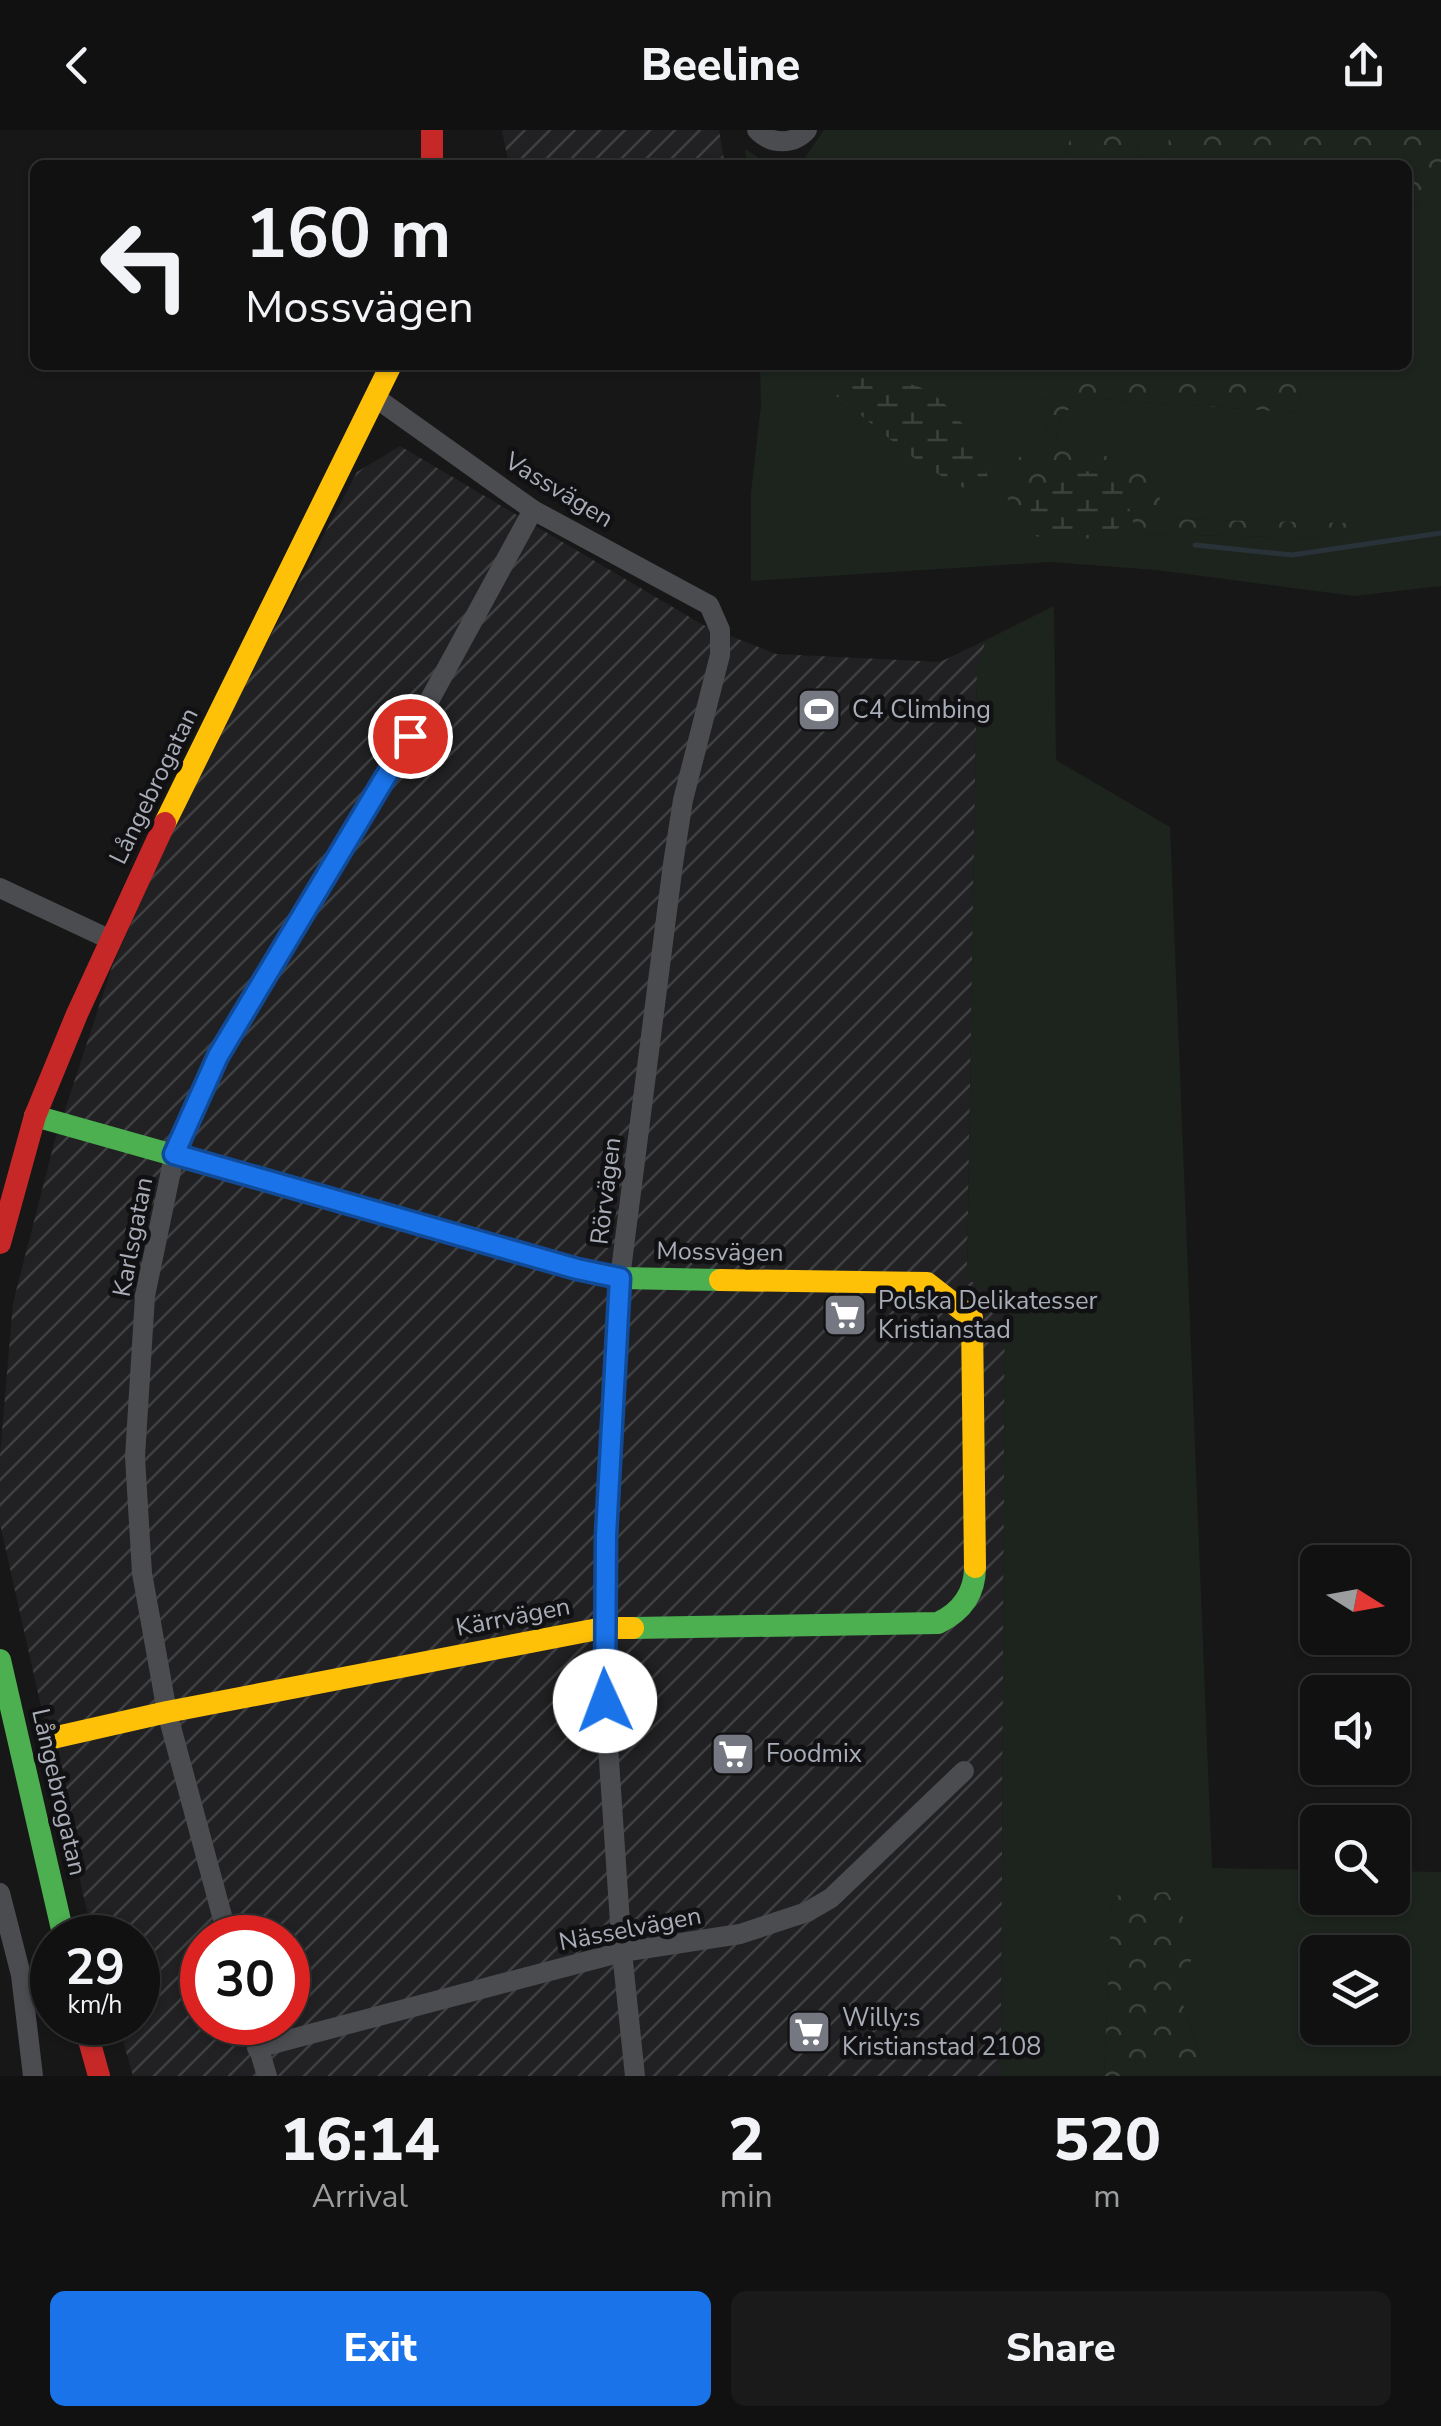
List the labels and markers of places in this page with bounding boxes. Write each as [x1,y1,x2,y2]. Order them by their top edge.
sports icon: C4 Climbing [796,687,842,733]
place label: C4 Climbing [852,693,991,727]
pin [368,694,453,779]
place label: Polska Delikatesser Kristianstad [878,1284,1097,1347]
supermarket icon: Polska Delikatesser Kristianstad [822,1292,868,1338]
supermarket icon: Foodmix [710,1731,756,1777]
place label: Foodmix [766,1737,862,1771]
place label: Willy:s Kristianstad 2108 [842,2001,1041,2064]
supermarket icon: Willy:s Kristianstad 2108 [786,2009,832,2055]

